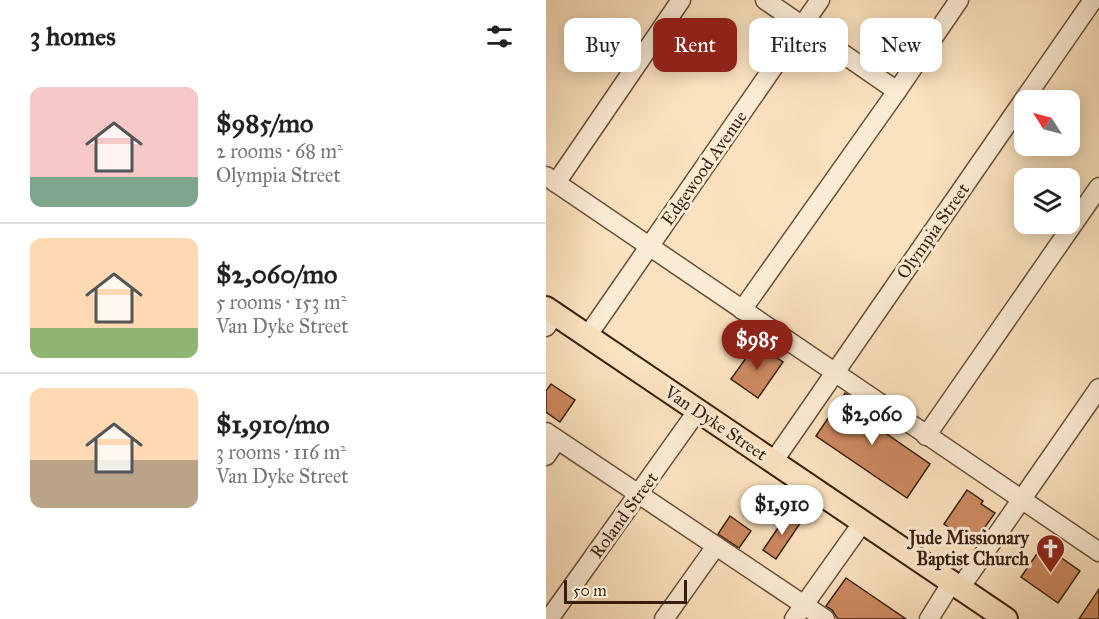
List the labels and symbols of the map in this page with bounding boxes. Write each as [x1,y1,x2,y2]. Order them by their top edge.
north arrow [1014,90,1080,156]
street label: Edgewood Avenue [656,106,753,230]
street label: Olympia Street [892,178,974,283]
pin: $985 [721,320,793,371]
street label: Van Dyke Street [660,380,772,466]
pin: $2,060 [823,395,921,446]
street label: Roland Street [585,467,663,563]
pin: $1,910 [733,485,831,536]
place label: Jude Missionary Baptist Church [907,527,1031,571]
church icon: Jude Missionary Baptist Church [1034,532,1066,574]
scale bar [564,577,687,604]

